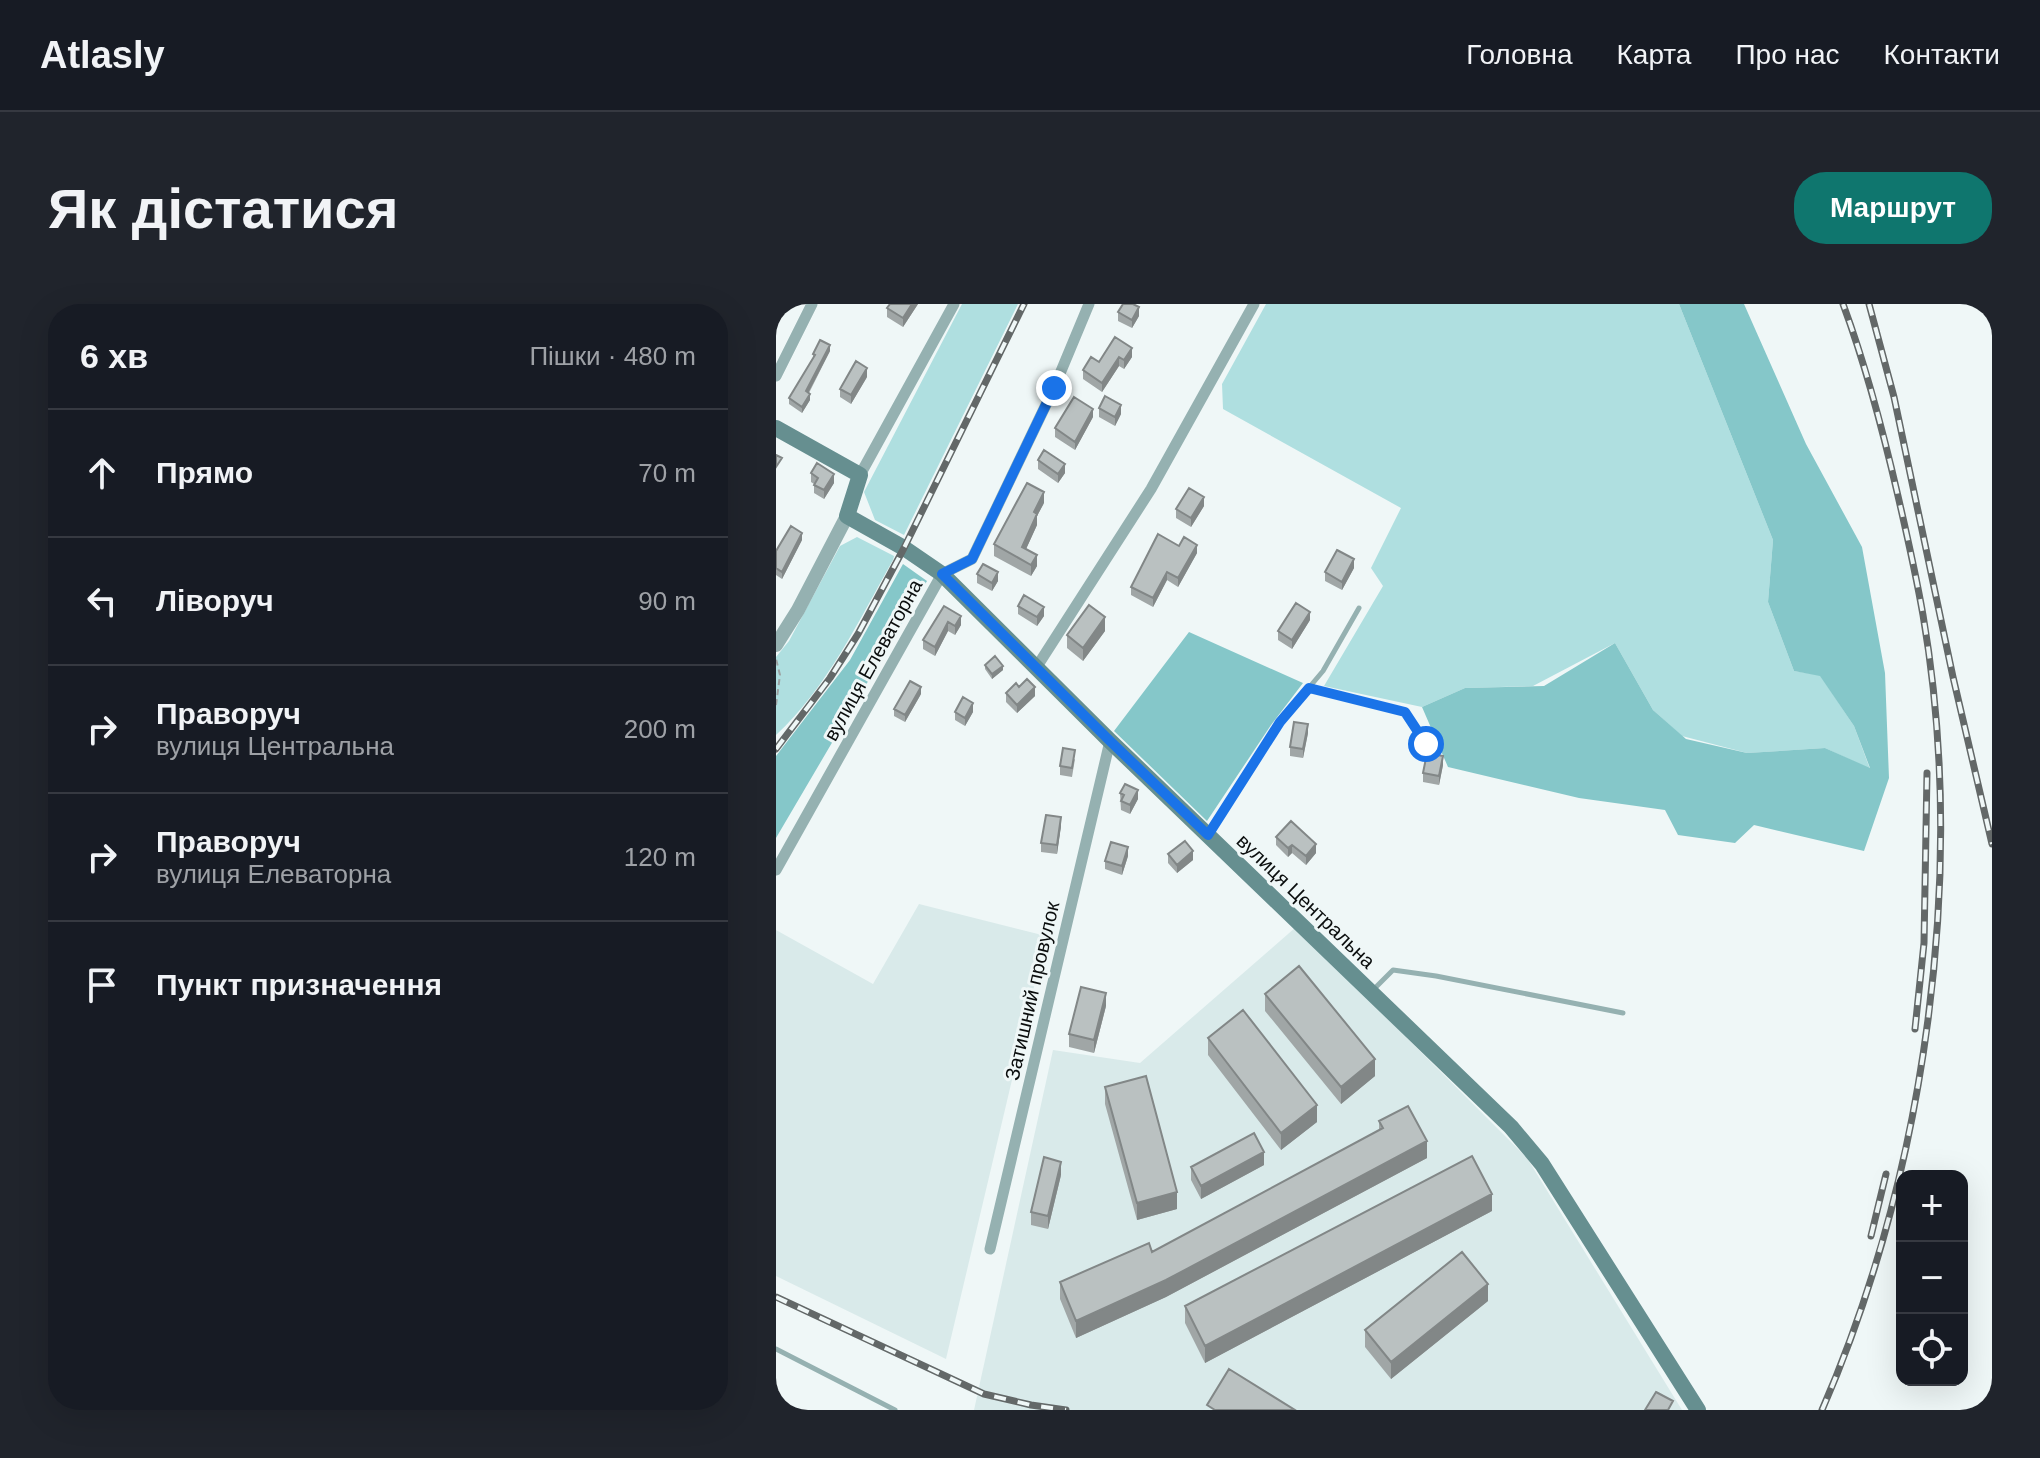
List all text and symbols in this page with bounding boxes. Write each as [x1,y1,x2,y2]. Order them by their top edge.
text: Atlasly [40,34,165,76]
text: Головна [1466,39,1573,70]
text: Карта [1617,39,1691,70]
text: Про нас [1735,39,1840,70]
text: Контакти [1884,39,2000,70]
button: Маршрут [1794,172,1992,244]
text: Як дістатися [48,177,398,240]
text: 6 хв [80,337,148,375]
text: Пішки · 480 m [529,341,696,371]
route end [1036,370,1072,406]
icon: ahead [80,451,124,495]
text: Прямо [156,456,253,489]
text: 70 m [638,458,696,488]
street label: вулиця Елеваторна [820,575,927,744]
icon: left [80,579,124,623]
text: Ліворуч [156,584,274,617]
text: 90 m [638,586,696,616]
text: Праворуч [156,697,301,730]
icon: right [80,707,124,751]
text: 200 m [624,714,696,744]
route start [1408,726,1444,762]
text: вулиця Центральна [156,731,394,761]
text: Праворуч [156,825,301,858]
street label: вулиця Центральна [1233,830,1380,973]
icon: right [80,835,124,879]
text: 120 m [624,842,696,872]
text: вулиця Елеваторна [156,859,391,889]
street label: Затишний провулок [1001,899,1063,1082]
icon: arrive [80,963,124,1007]
text: Пункт призначення [156,968,442,1001]
map controls [1896,1170,1968,1386]
button: + [1896,1170,1968,1242]
button: − [1896,1242,1968,1314]
button: locate [1896,1314,1968,1386]

